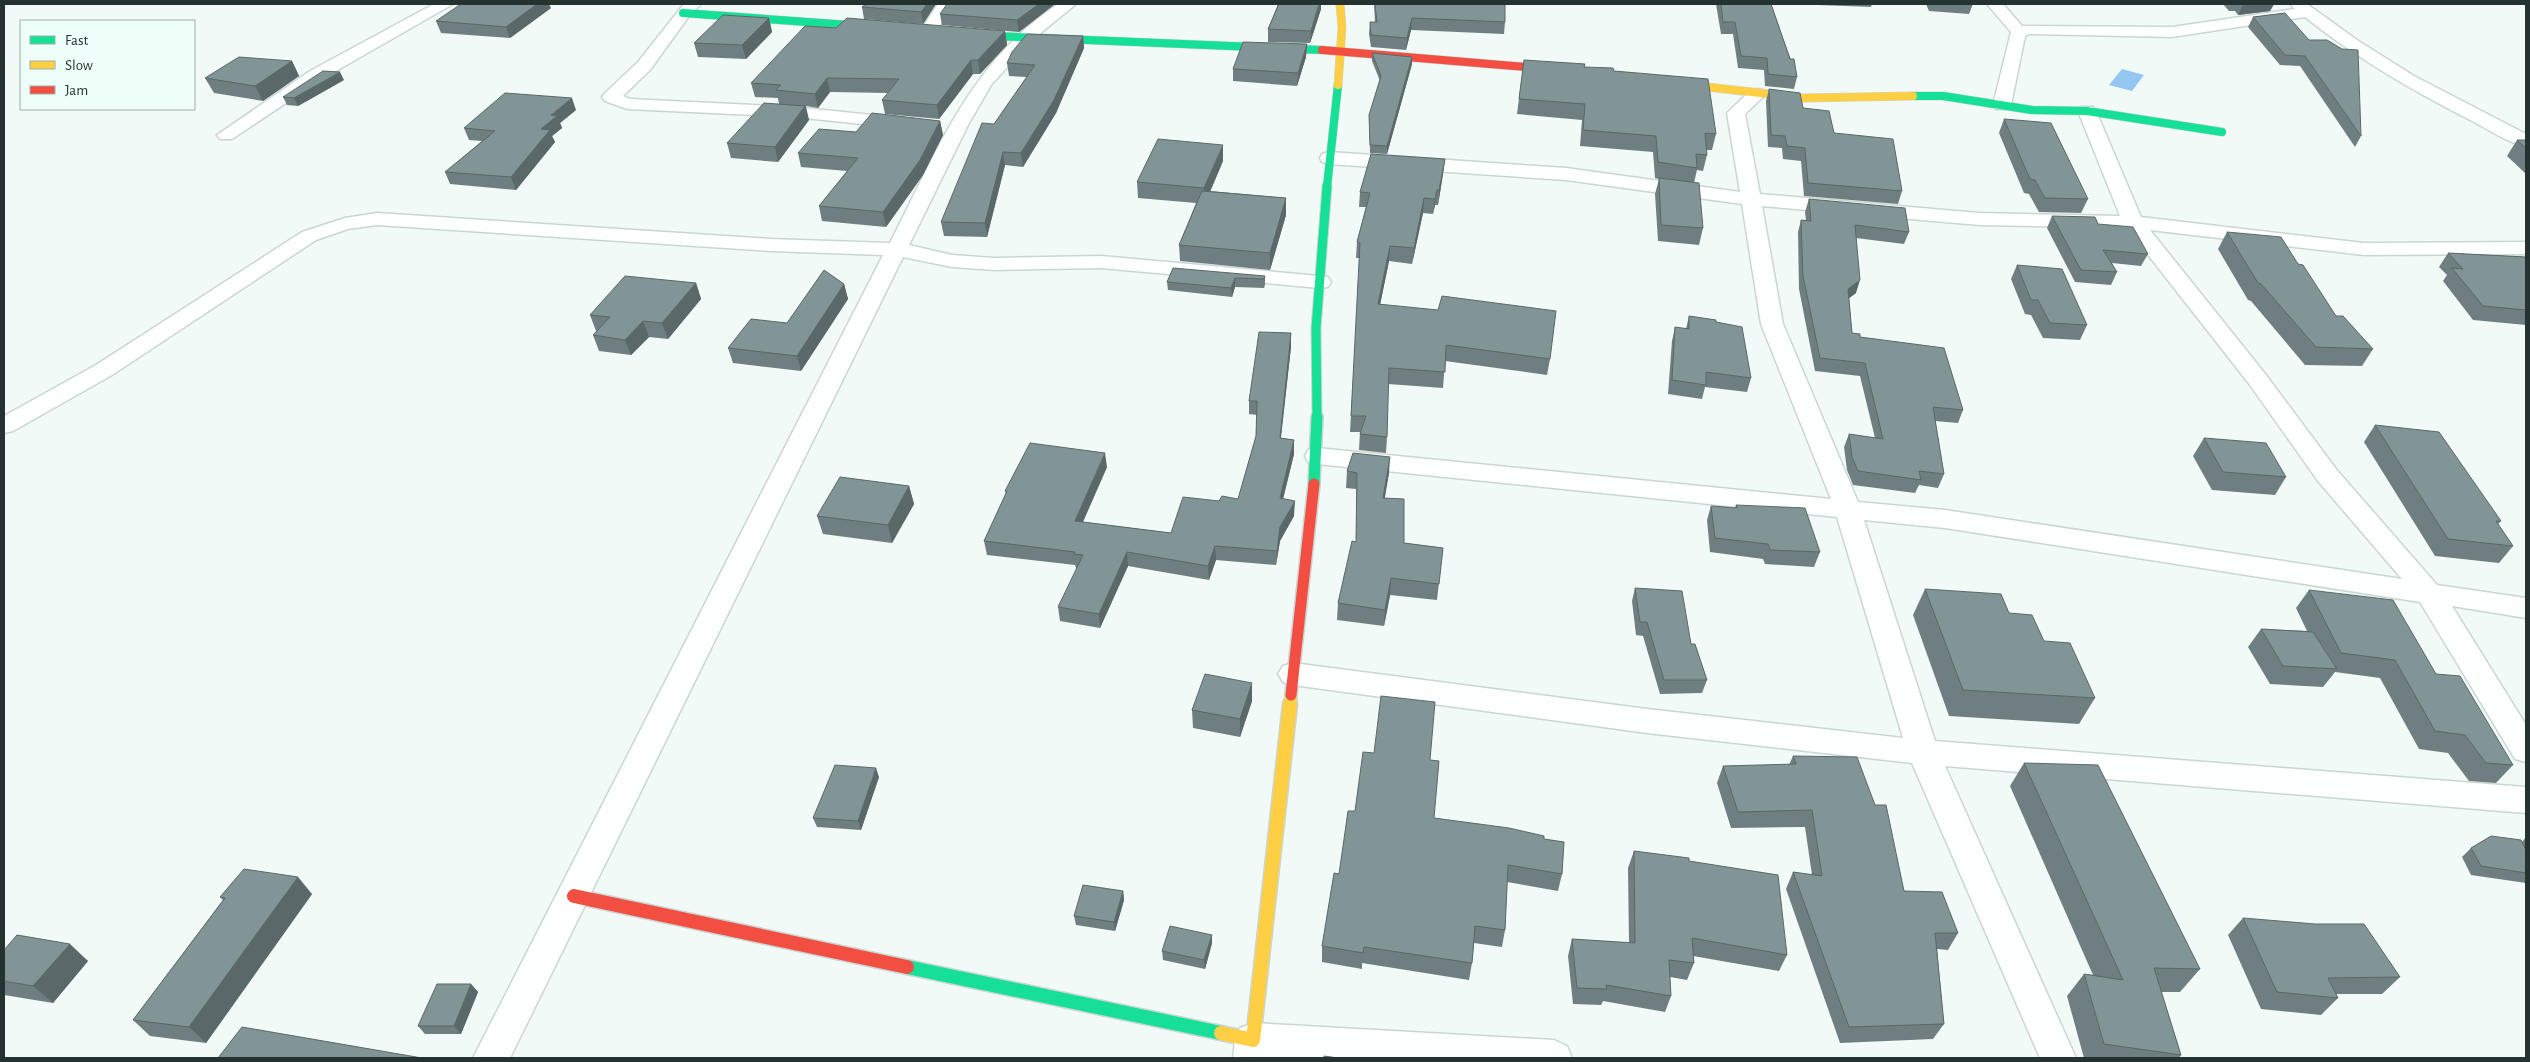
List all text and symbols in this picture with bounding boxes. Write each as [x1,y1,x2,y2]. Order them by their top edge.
legend [20,20,195,110]
text: Fast [65,33,89,48]
text: Slow [65,58,93,73]
text: Jam [65,83,88,98]

